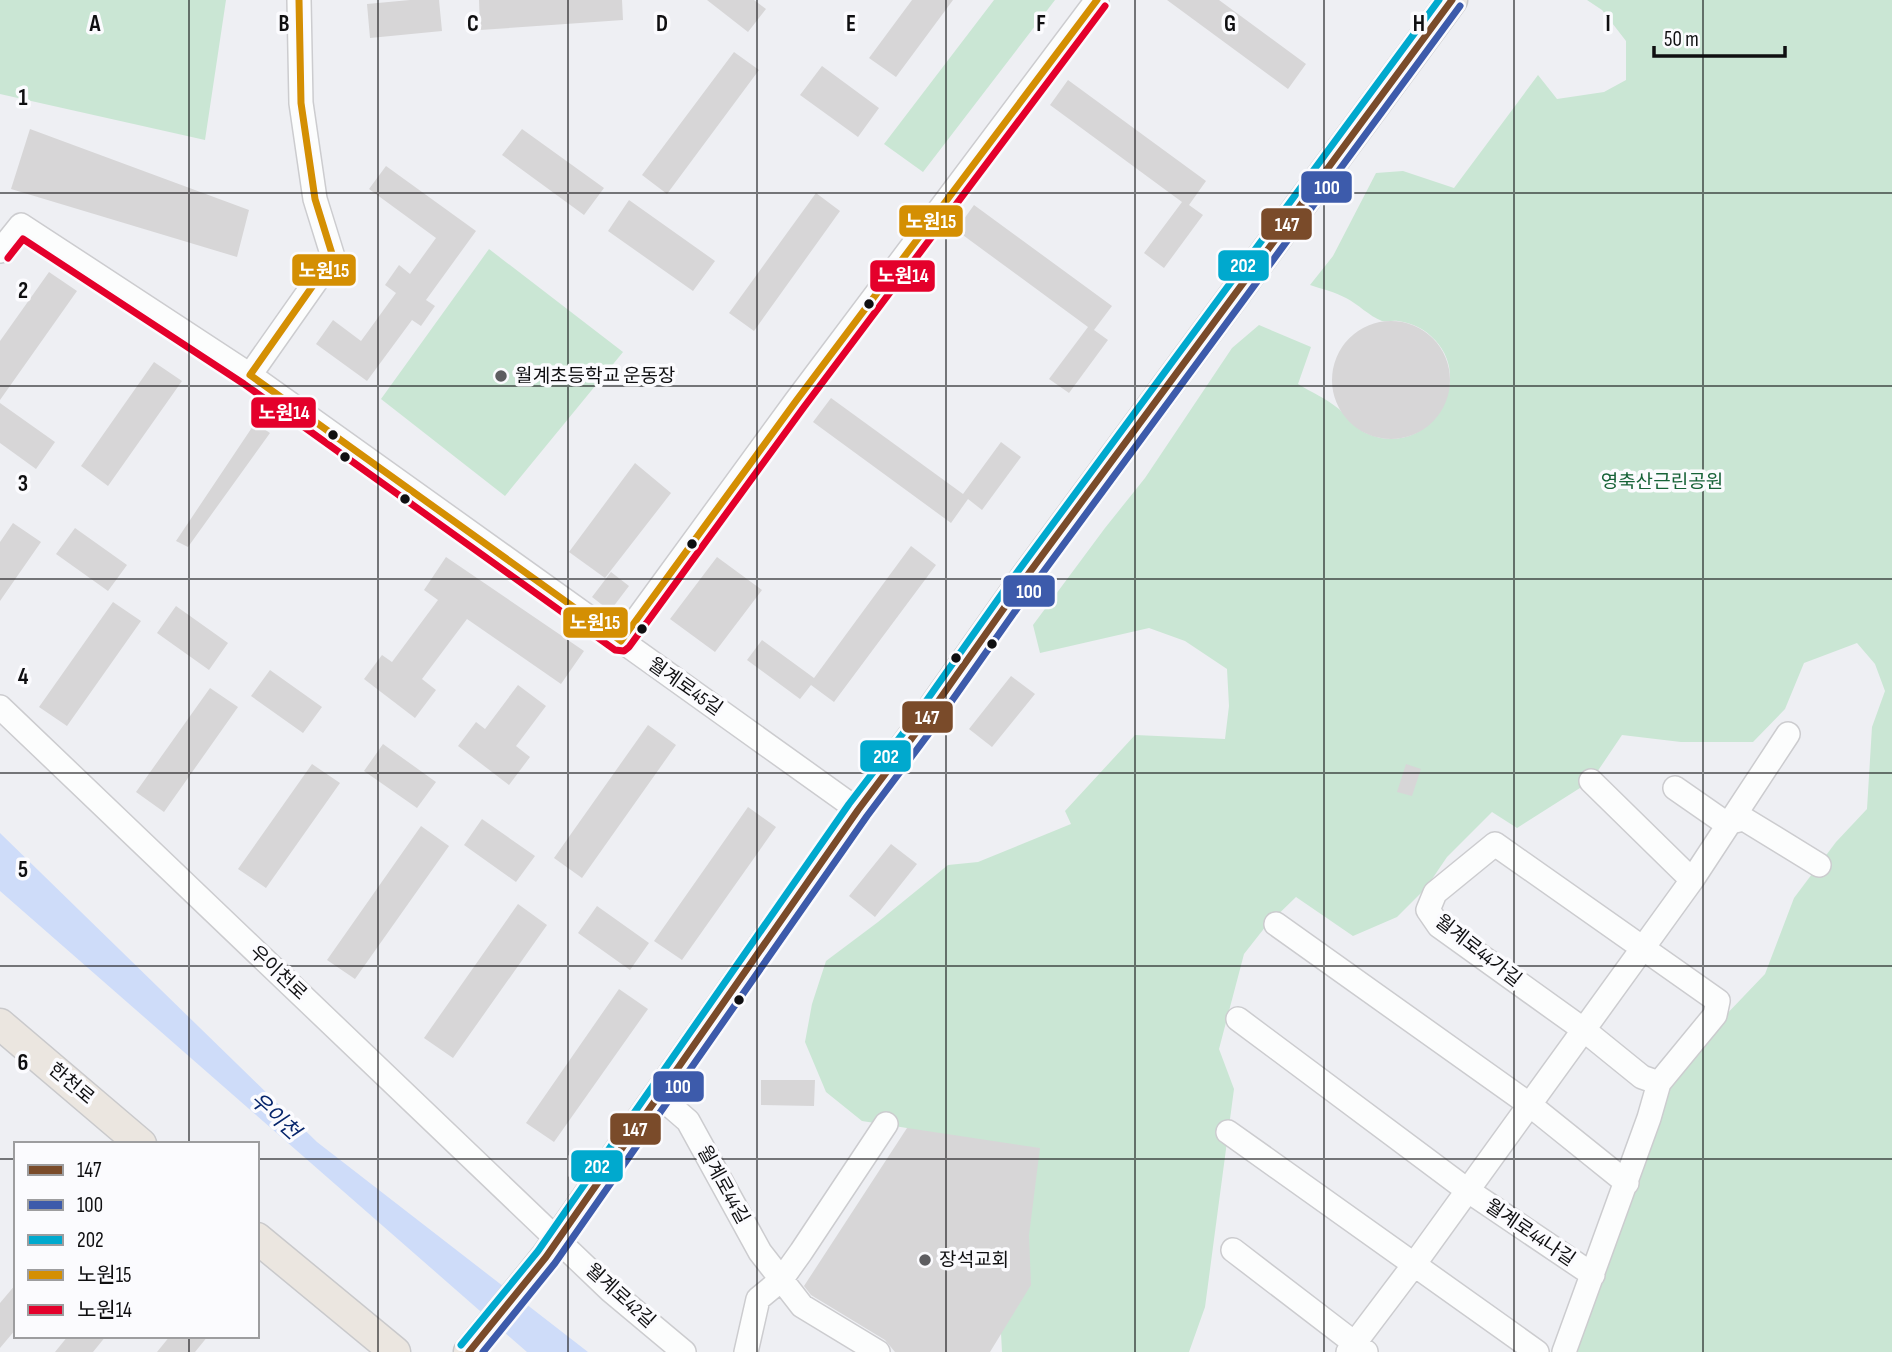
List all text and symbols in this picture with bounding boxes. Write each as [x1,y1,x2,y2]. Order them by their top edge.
text: A [89,10,102,38]
text: B [279,10,290,38]
text: C [467,10,479,38]
text: D [656,10,668,38]
text: E [846,10,856,38]
text: F [1036,10,1046,38]
text: G [1224,10,1236,38]
text: H [1413,10,1425,38]
text: I [1605,10,1611,38]
scale bar [1654,14,1785,58]
text: 50 m [1664,27,1699,52]
text: 1 [18,84,28,112]
line badge: 100 [1300,170,1353,204]
text: 100 [1314,177,1340,200]
line badge: 노원15 [898,204,964,238]
line badge: 147 [1260,207,1313,241]
text: 노원15 [906,211,956,234]
text: 147 [1275,214,1300,237]
line badge: 202 [1217,249,1270,282]
line badge: 노원15 [291,253,357,287]
text: 202 [1230,255,1256,278]
line badge: 노원14 [869,259,936,293]
text: 노원15 [299,260,349,283]
text: 노원14 [877,265,929,288]
text: 2 [18,277,28,305]
unlabelled marker [862,297,876,311]
place label: 월계초등학교 운동장 [515,365,675,388]
marker: 월계초등학교 운동장 [493,368,509,384]
line badge: 노원14 [250,396,317,429]
text: 노원14 [258,402,310,425]
unlabelled marker [326,428,340,442]
unlabelled marker [338,450,352,464]
text: 3 [18,470,28,498]
park label: 영축산근린공원 [1601,471,1723,494]
unlabelled marker [398,492,412,506]
unlabelled marker [685,537,699,551]
line badge: 100 [1002,574,1056,608]
text: 100 [1016,581,1042,604]
line badge: 노원15 [562,606,629,639]
text: 노원15 [570,612,620,635]
unlabelled marker [635,622,649,636]
unlabelled marker [985,637,999,651]
unlabelled marker [949,651,963,665]
street label: 월계로45길 [643,653,727,721]
text: 4 [18,663,29,691]
line badge: 147 [901,700,954,734]
text: 147 [915,707,940,730]
line badge: 202 [859,739,912,773]
text: 202 [873,746,899,769]
text: 5 [18,856,28,884]
street label: 월계로44가길 [1430,910,1526,992]
street label: 우이천로 [245,941,311,1005]
unlabelled marker [732,993,746,1007]
text: 6 [18,1049,28,1077]
street label: 한천로 [44,1058,98,1110]
line badge: 100 [652,1070,705,1103]
text: 100 [665,1076,691,1099]
water label: 우이천 [245,1087,307,1146]
line badge: 147 [609,1112,662,1146]
text: 147 [623,1119,648,1142]
legend [14,1142,259,1338]
street label: 월계로44길 [692,1142,754,1228]
line badge: 202 [570,1149,624,1183]
text: 202 [584,1156,610,1179]
text: 147 [77,1158,102,1183]
text: 100 [77,1193,103,1218]
street label: 월계로44나길 [1481,1195,1579,1271]
text: 202 [77,1228,104,1253]
place label: 장석교회 [939,1249,1009,1272]
marker: 장석교회 [917,1252,933,1268]
street label: 월계로42길 [580,1259,660,1333]
text: 노원15 [77,1263,131,1288]
text: 노원14 [77,1298,132,1323]

